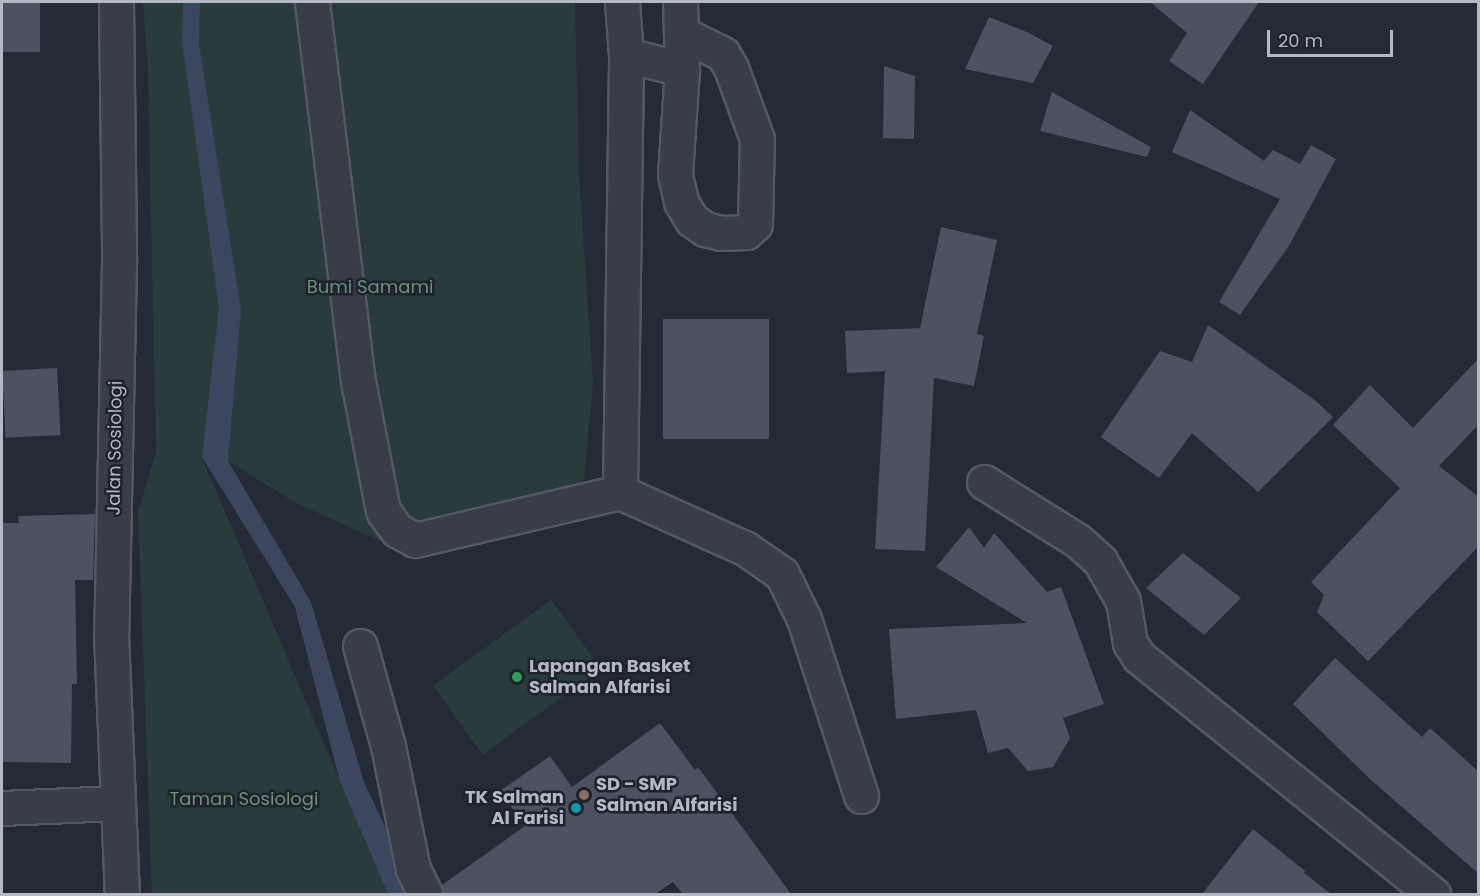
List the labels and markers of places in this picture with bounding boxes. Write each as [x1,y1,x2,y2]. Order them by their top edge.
place label: Lapangan Basket Salman Alfarisi [529,656,690,698]
marker: Lapangan Basket Salman Alfarisi [510,670,524,684]
place label: SD - SMP Salman Alfarisi [596,774,737,816]
place label: TK Salman Al Farisi [465,787,564,830]
marker: SD - SMP Salman Alfarisi [577,788,591,802]
marker: TK Salman Al Farisi [569,801,583,815]

